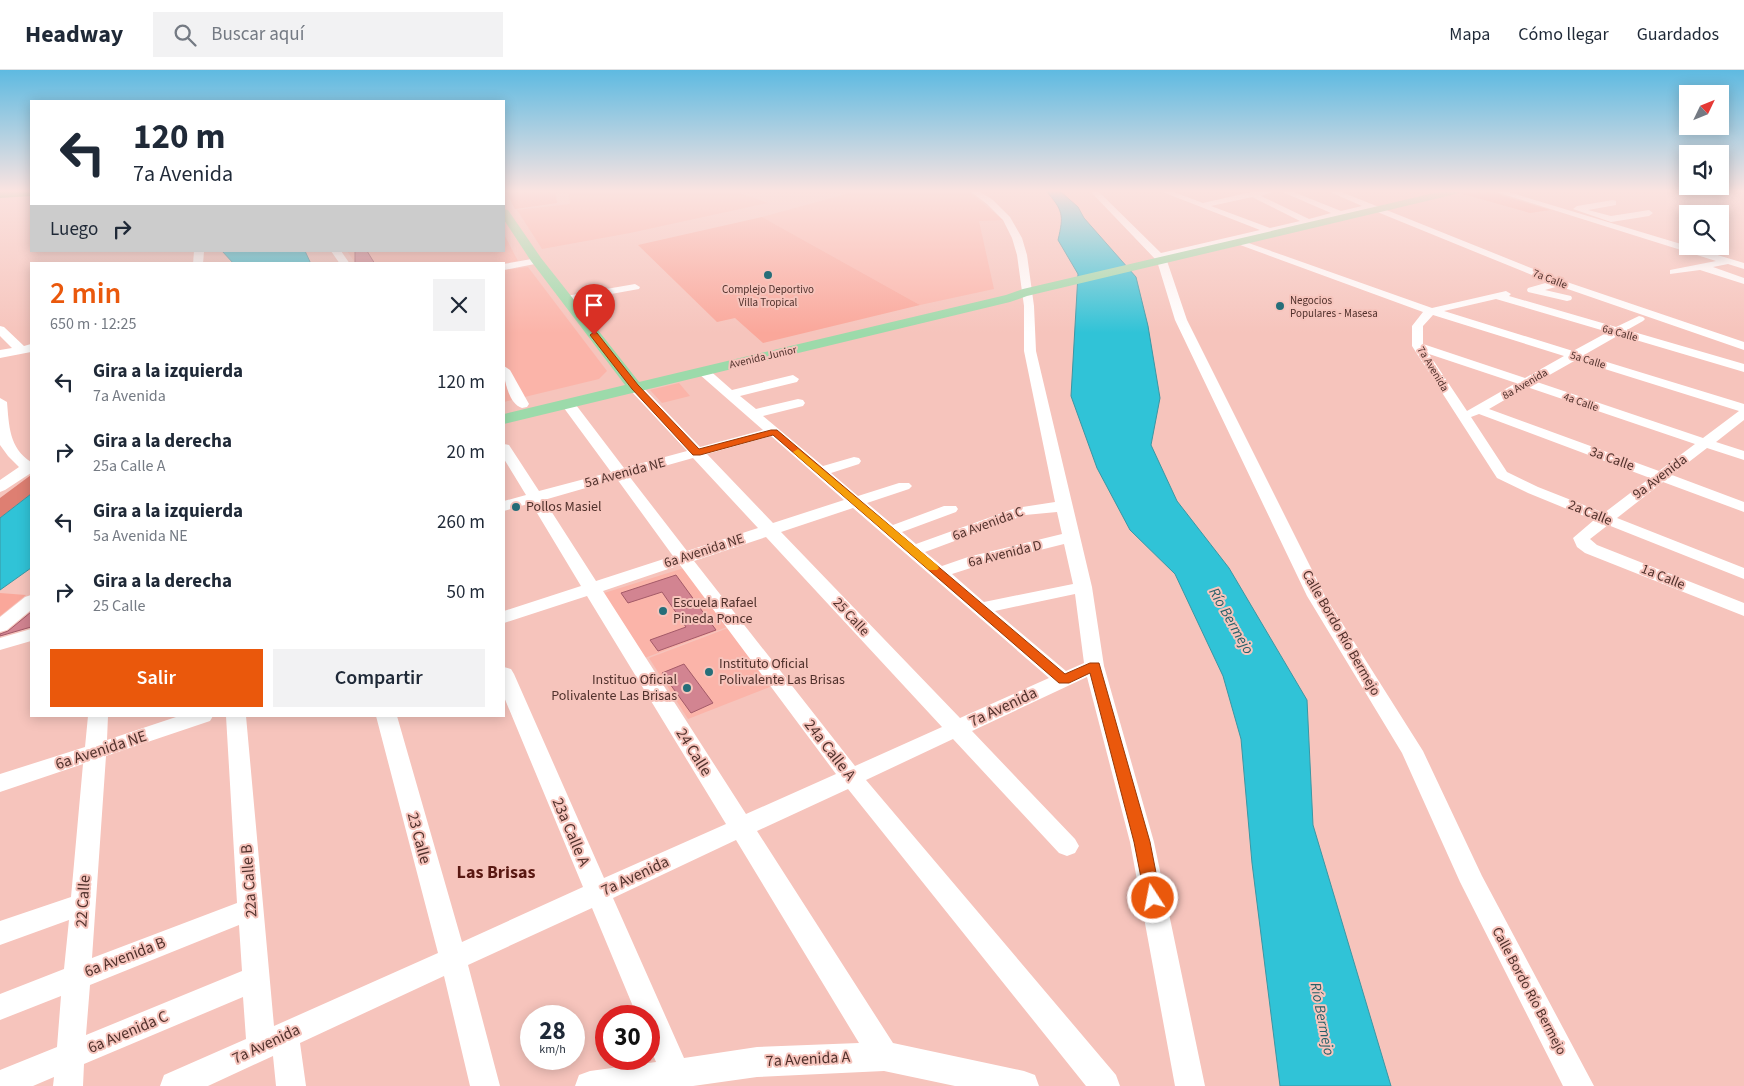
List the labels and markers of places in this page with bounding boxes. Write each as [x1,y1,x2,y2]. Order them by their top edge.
marker: Complejo Deportivo Villa Tropical [762,269,774,281]
place label: Complejo Deportivo Villa Tropical [722,282,814,310]
pin [573,284,615,335]
place label: Negocios Populares - Masesa [1290,293,1378,321]
marker: Negocios Populares - Masesa [1274,300,1286,312]
place label: Pollos Masiel [526,497,602,517]
marker: Pollos Masiel [510,501,522,513]
place label: Escuela Rafael Pineda Ponce [673,593,757,629]
marker: Escuela Rafael Pineda Ponce [657,605,669,617]
place label: Instituto Oficial Polivalente Las Brisas [719,654,845,690]
marker: Instituto Oficial Polivalente Las Brisas [703,666,715,678]
place label: Instituo Oficial Polivalente Las Brisas [551,670,677,706]
marker: Instituo Oficial Polivalente Las Brisas [681,682,693,694]

